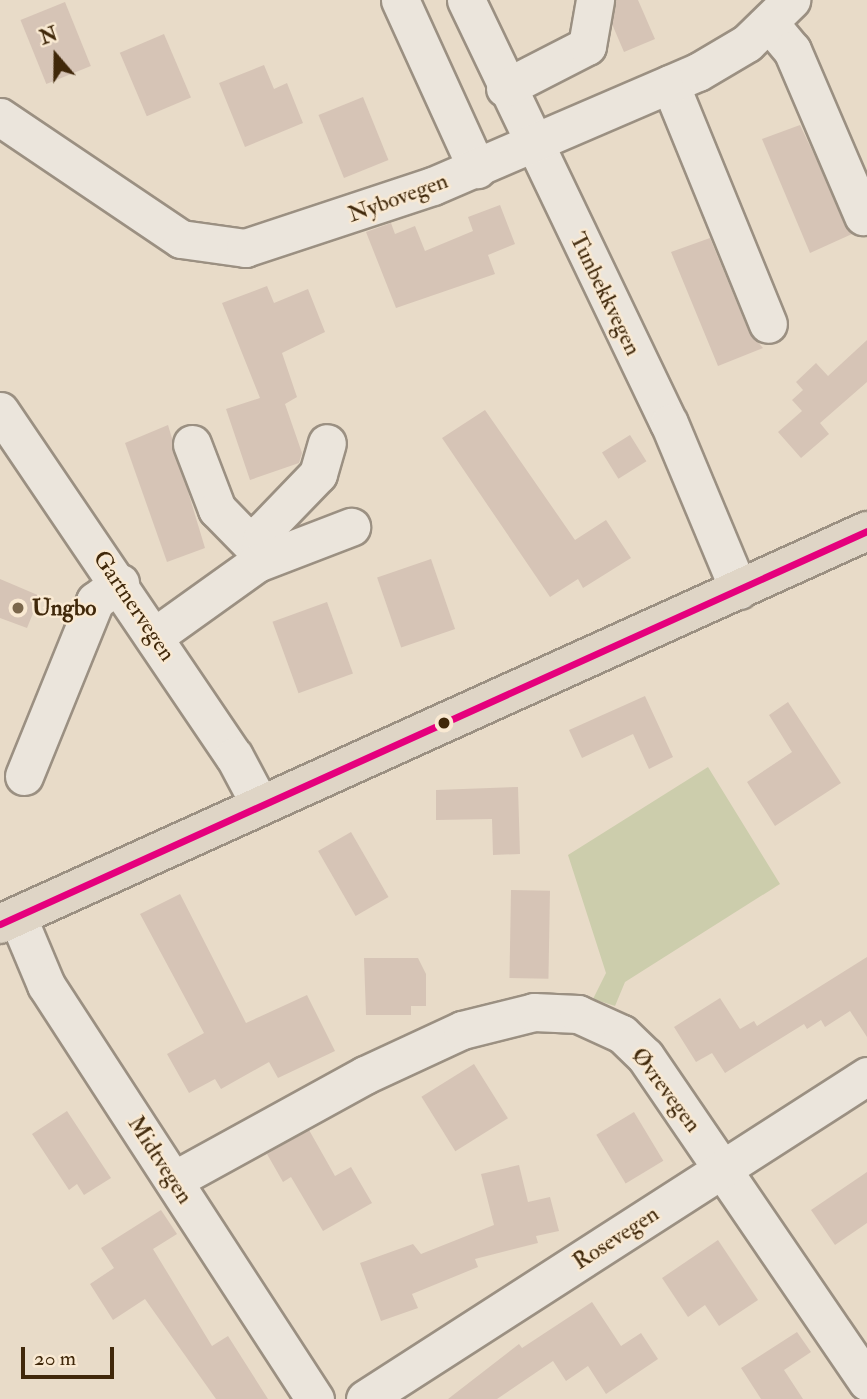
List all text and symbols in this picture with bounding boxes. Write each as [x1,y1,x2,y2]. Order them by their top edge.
north arrow [21,21,91,91]
text: N [37,22,61,50]
street label: Nybovegen [344,167,452,229]
street label: Tunbekkvegen [563,228,647,360]
street label: Gartnervegen [87,546,181,666]
place label: Ungbo [32,594,96,622]
marker: Ungbo [10,600,26,616]
unlabelled marker [437,716,451,730]
street label: Øvrevegen [625,1042,707,1138]
street label: Midtvegen [121,1111,199,1209]
street label: Rosevegen [568,1200,664,1276]
scale bar [24,1332,117,1376]
text: 20 m [34,1345,76,1372]

